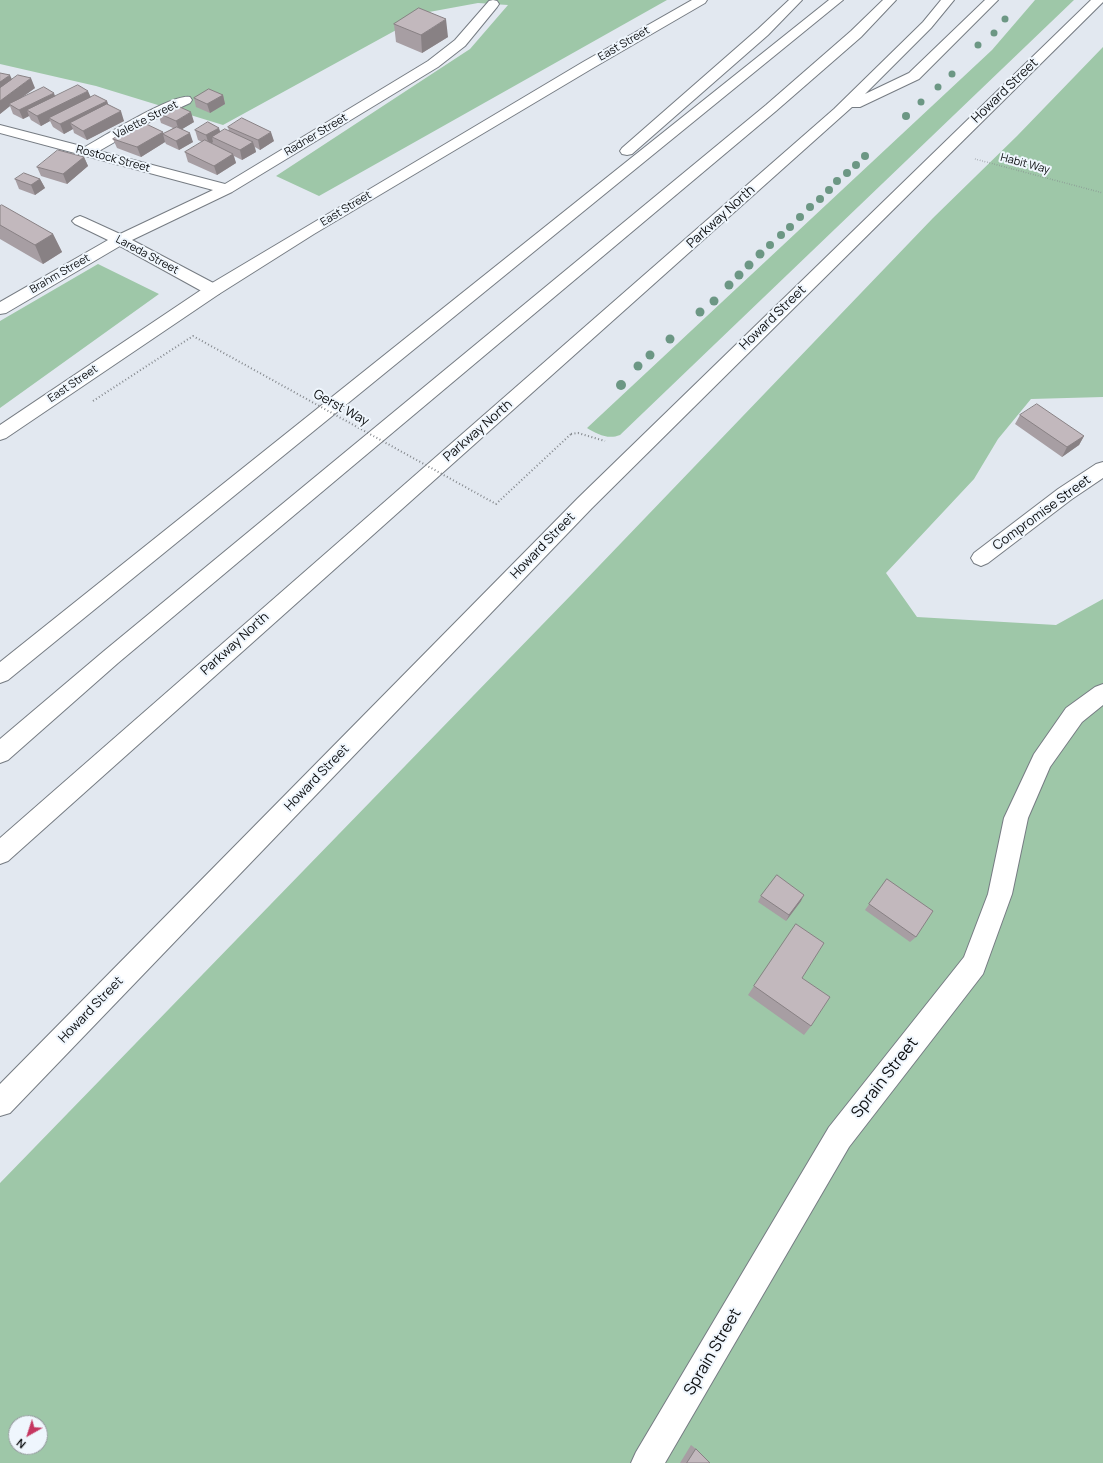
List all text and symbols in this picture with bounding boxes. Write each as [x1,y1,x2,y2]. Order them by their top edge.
street label: East Street [596,24,652,64]
street label: Howard Street [969,55,1041,127]
street label: Valette Street [112,98,180,142]
street label: Radner Street [282,111,350,159]
street label: Rostock Street [75,143,151,175]
street label: Habit Way [999,151,1051,177]
street label: Parkway North [684,182,758,252]
street label: East Street [318,189,374,229]
street label: Lareda Street [113,233,181,277]
street label: Brahm Street [28,252,92,296]
street label: Howard Street [737,282,809,354]
street label: East Street [46,363,100,405]
street label: Gerst Way [311,386,371,430]
street label: Parkway North [440,397,516,465]
street label: Compromise Street [990,472,1094,554]
street label: Howard Street [507,510,579,582]
street label: Parkway North [198,609,272,679]
street label: Howard Street [281,742,353,814]
street label: Howard Street [55,974,127,1046]
street label: Sprain Street [848,1034,922,1122]
street label: Sprain Street [680,1305,746,1399]
north arrow [8,1415,48,1455]
text: N [13,1436,29,1452]

